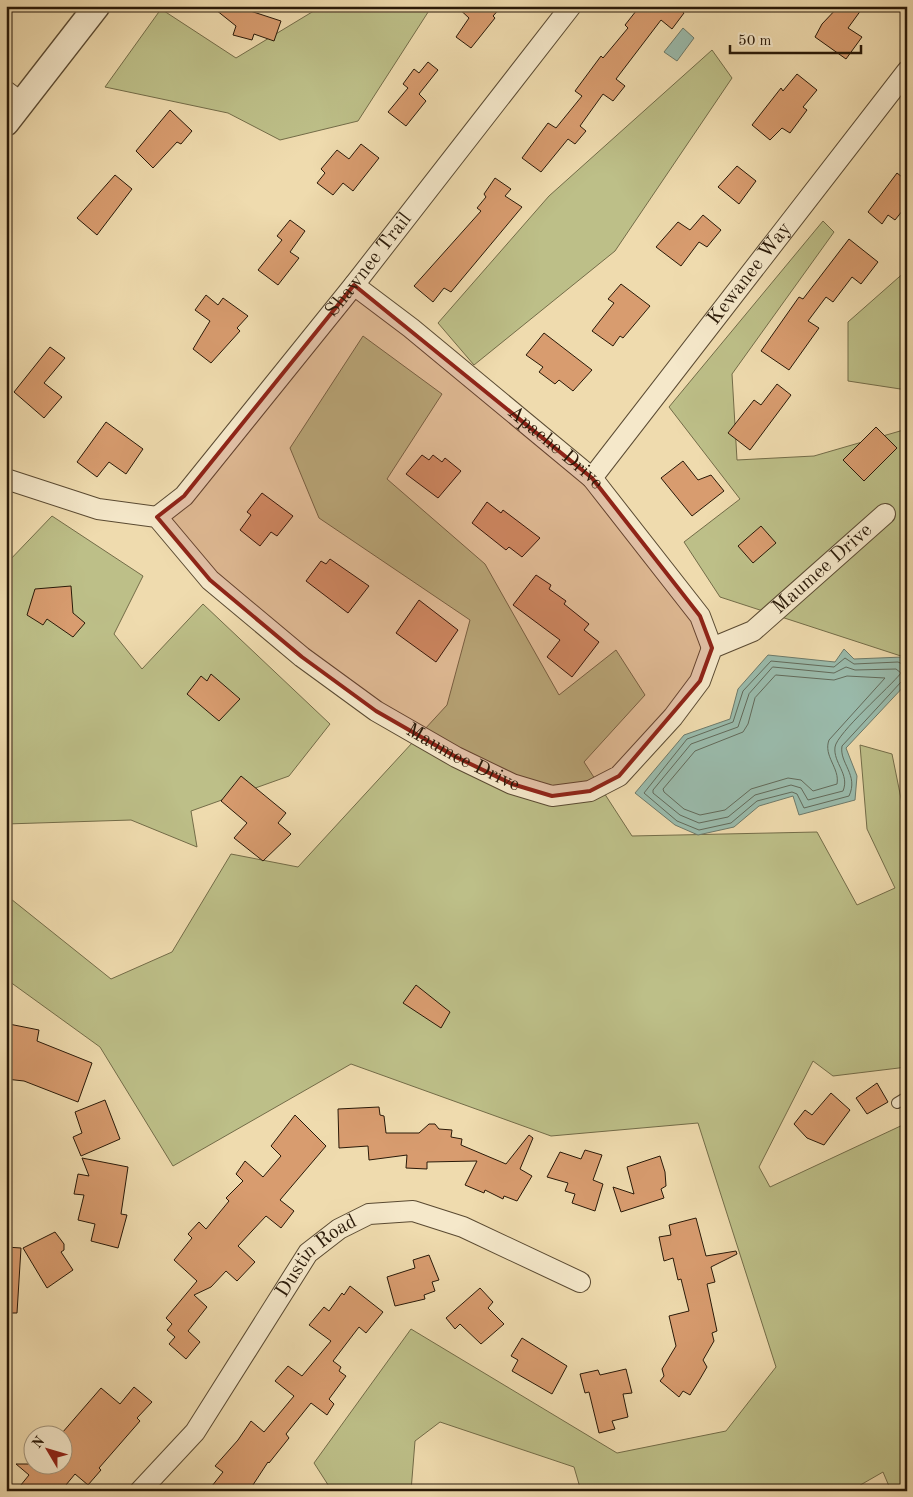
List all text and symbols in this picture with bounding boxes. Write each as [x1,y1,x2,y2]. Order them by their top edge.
scale bar [730,22,862,54]
text: 50 m [738,34,772,49]
street label: Shawnee Trail [322,209,416,321]
street label: Kewanee Way [704,219,796,329]
street label: Apache Drive [504,402,607,493]
street label: Maumee Drive [769,520,876,618]
street label: Maumee Drive [402,720,522,796]
street label: Dustin Road [273,1212,360,1301]
north arrow [22,1424,72,1474]
text: N [30,1434,48,1451]

